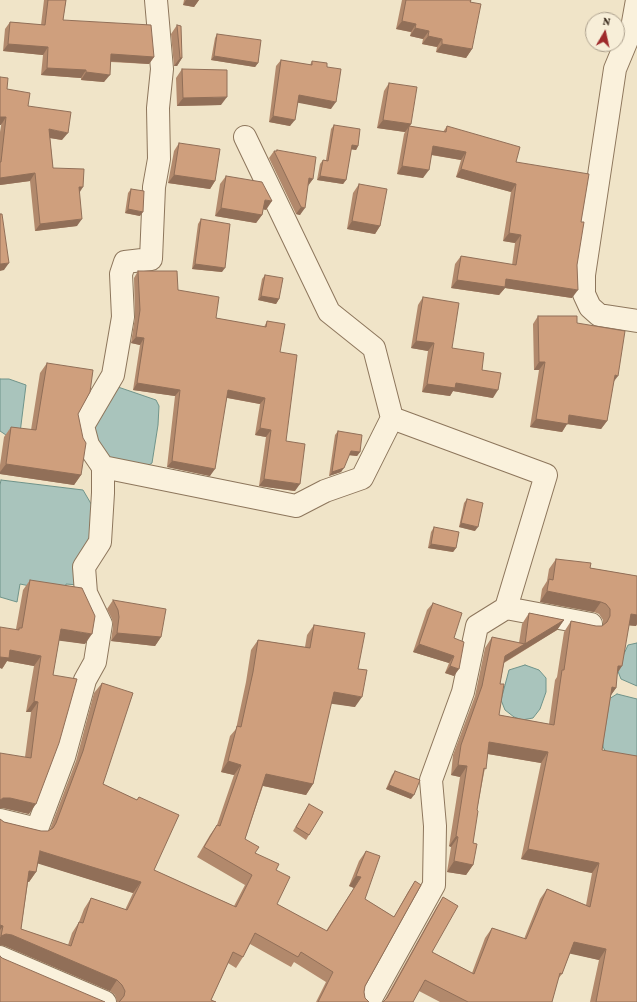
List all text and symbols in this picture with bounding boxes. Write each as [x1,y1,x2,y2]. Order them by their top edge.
north arrow [585,12,625,52]
text: N [602,15,611,28]

